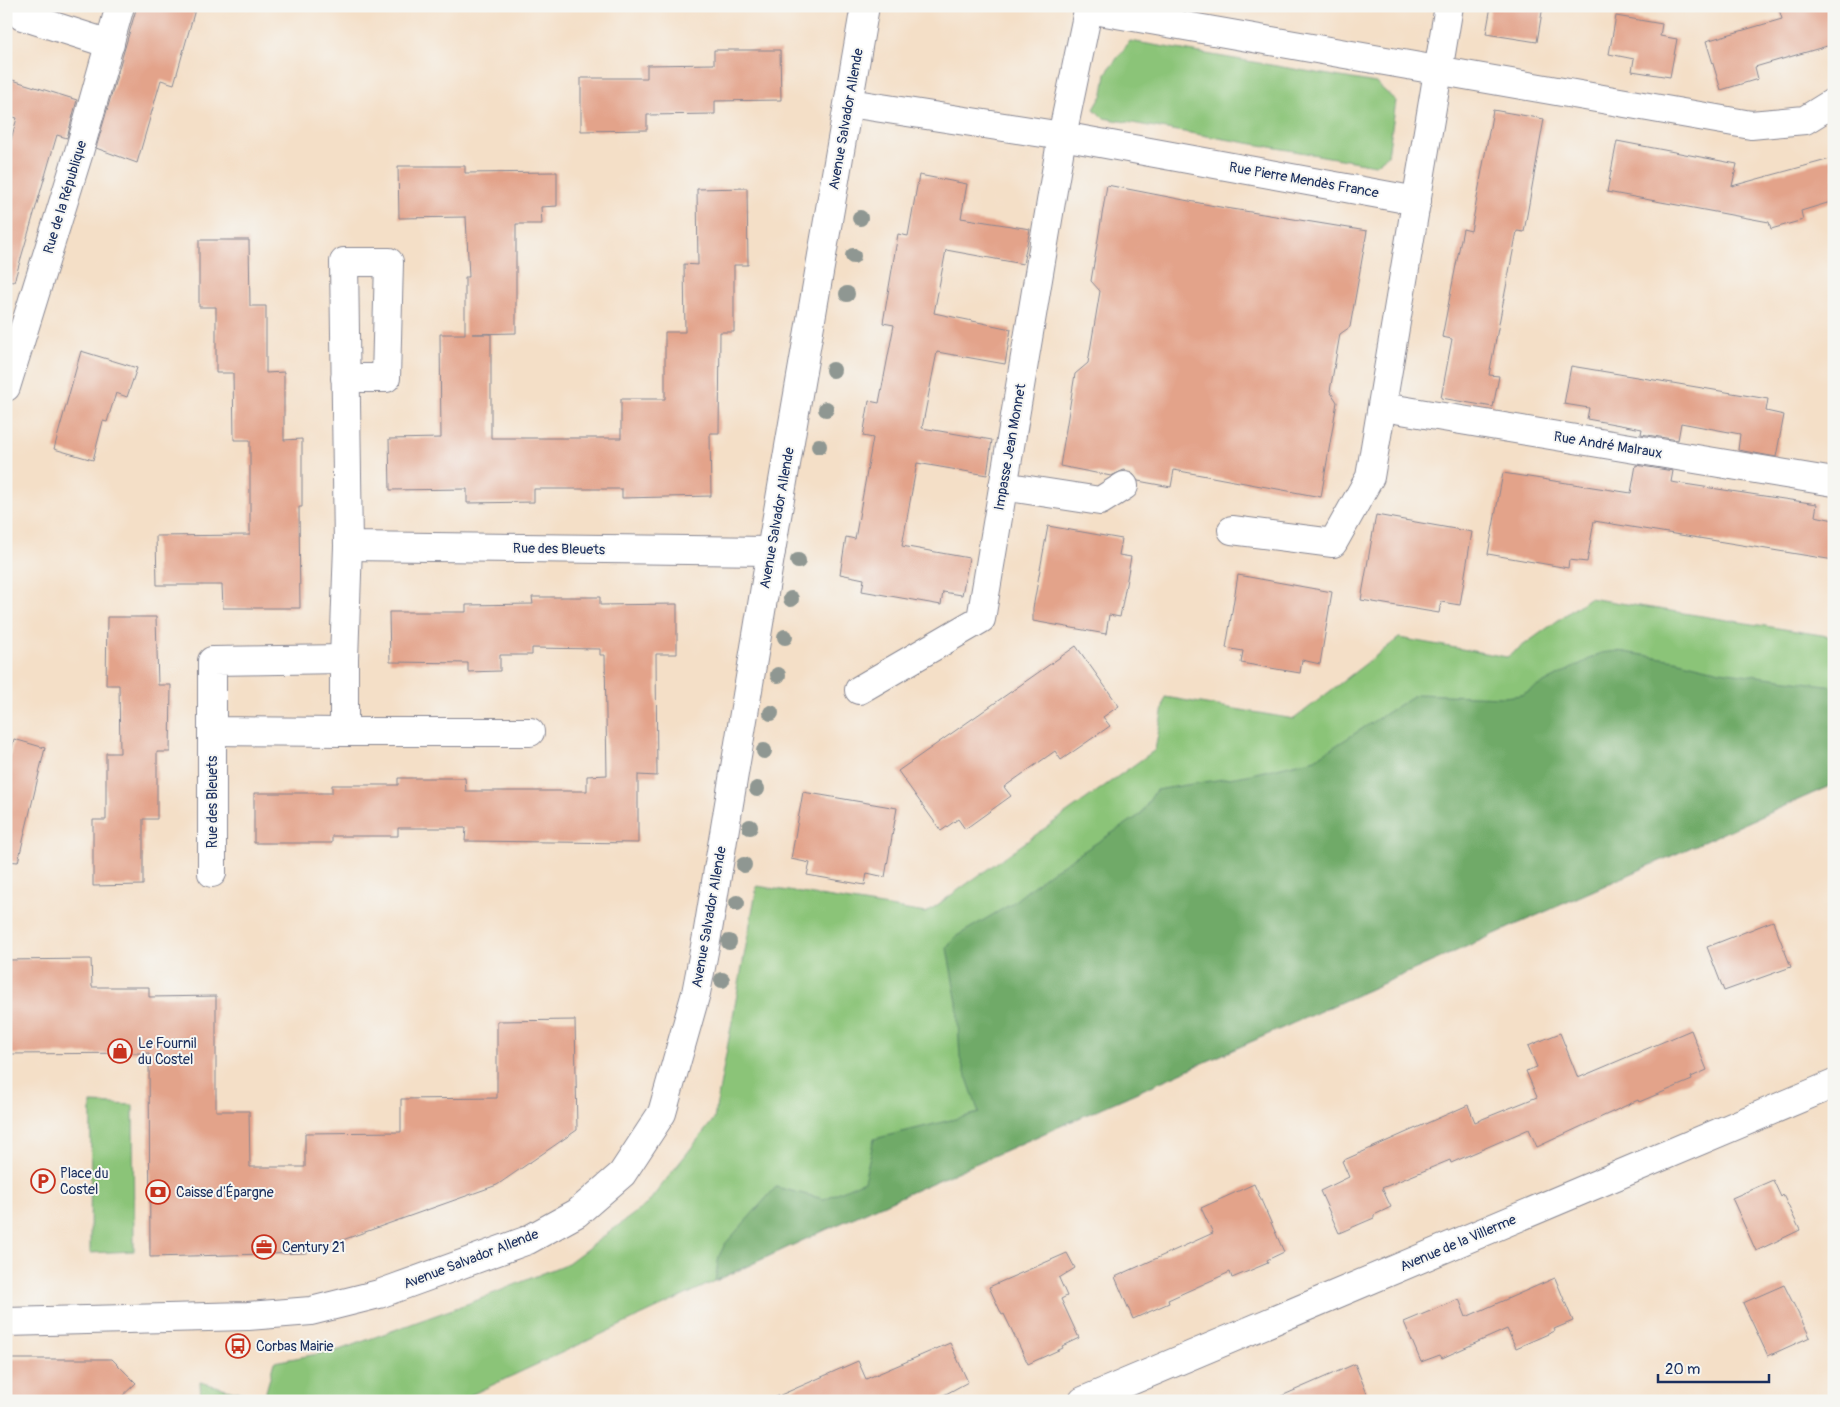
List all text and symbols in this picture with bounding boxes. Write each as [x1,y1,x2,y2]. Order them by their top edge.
street label: Avenue Salvador Allende [825,47,867,191]
street label: Rue de la République [40,138,90,256]
street label: Rue Pierre Mendès France [1228,158,1380,202]
street label: Impasse Jean Monnet [990,382,1030,512]
street label: Rue André Malraux [1553,428,1663,462]
street label: Avenue Salvador Allende [756,446,798,590]
street label: Rue des Bleuets [513,540,606,558]
street label: Rue des Bleuets [204,755,221,848]
street label: Avenue Salvador Allende [688,845,730,989]
place label: Le Fournil du Costel [138,1035,197,1068]
shop icon: Le Fournil du Costel [107,1038,133,1064]
place label: Place du Costel [60,1165,109,1198]
parking icon: Place du Costel [30,1168,56,1194]
bank icon: Caisse d'Épargne [145,1179,171,1205]
place label: Caisse d'Épargne [176,1183,274,1201]
street label: Avenue de la Villerme [1397,1211,1519,1275]
street label: Avenue Salvador Allende [401,1225,541,1293]
office icon: Century 21 [251,1234,277,1260]
place label: Century 21 [282,1239,345,1256]
bus stop icon: Corbas Mairie [225,1333,251,1359]
place label: Corbas Mairie [256,1338,333,1355]
scale bar [1658,1352,1769,1384]
text: 20 m [1665,1360,1700,1379]

